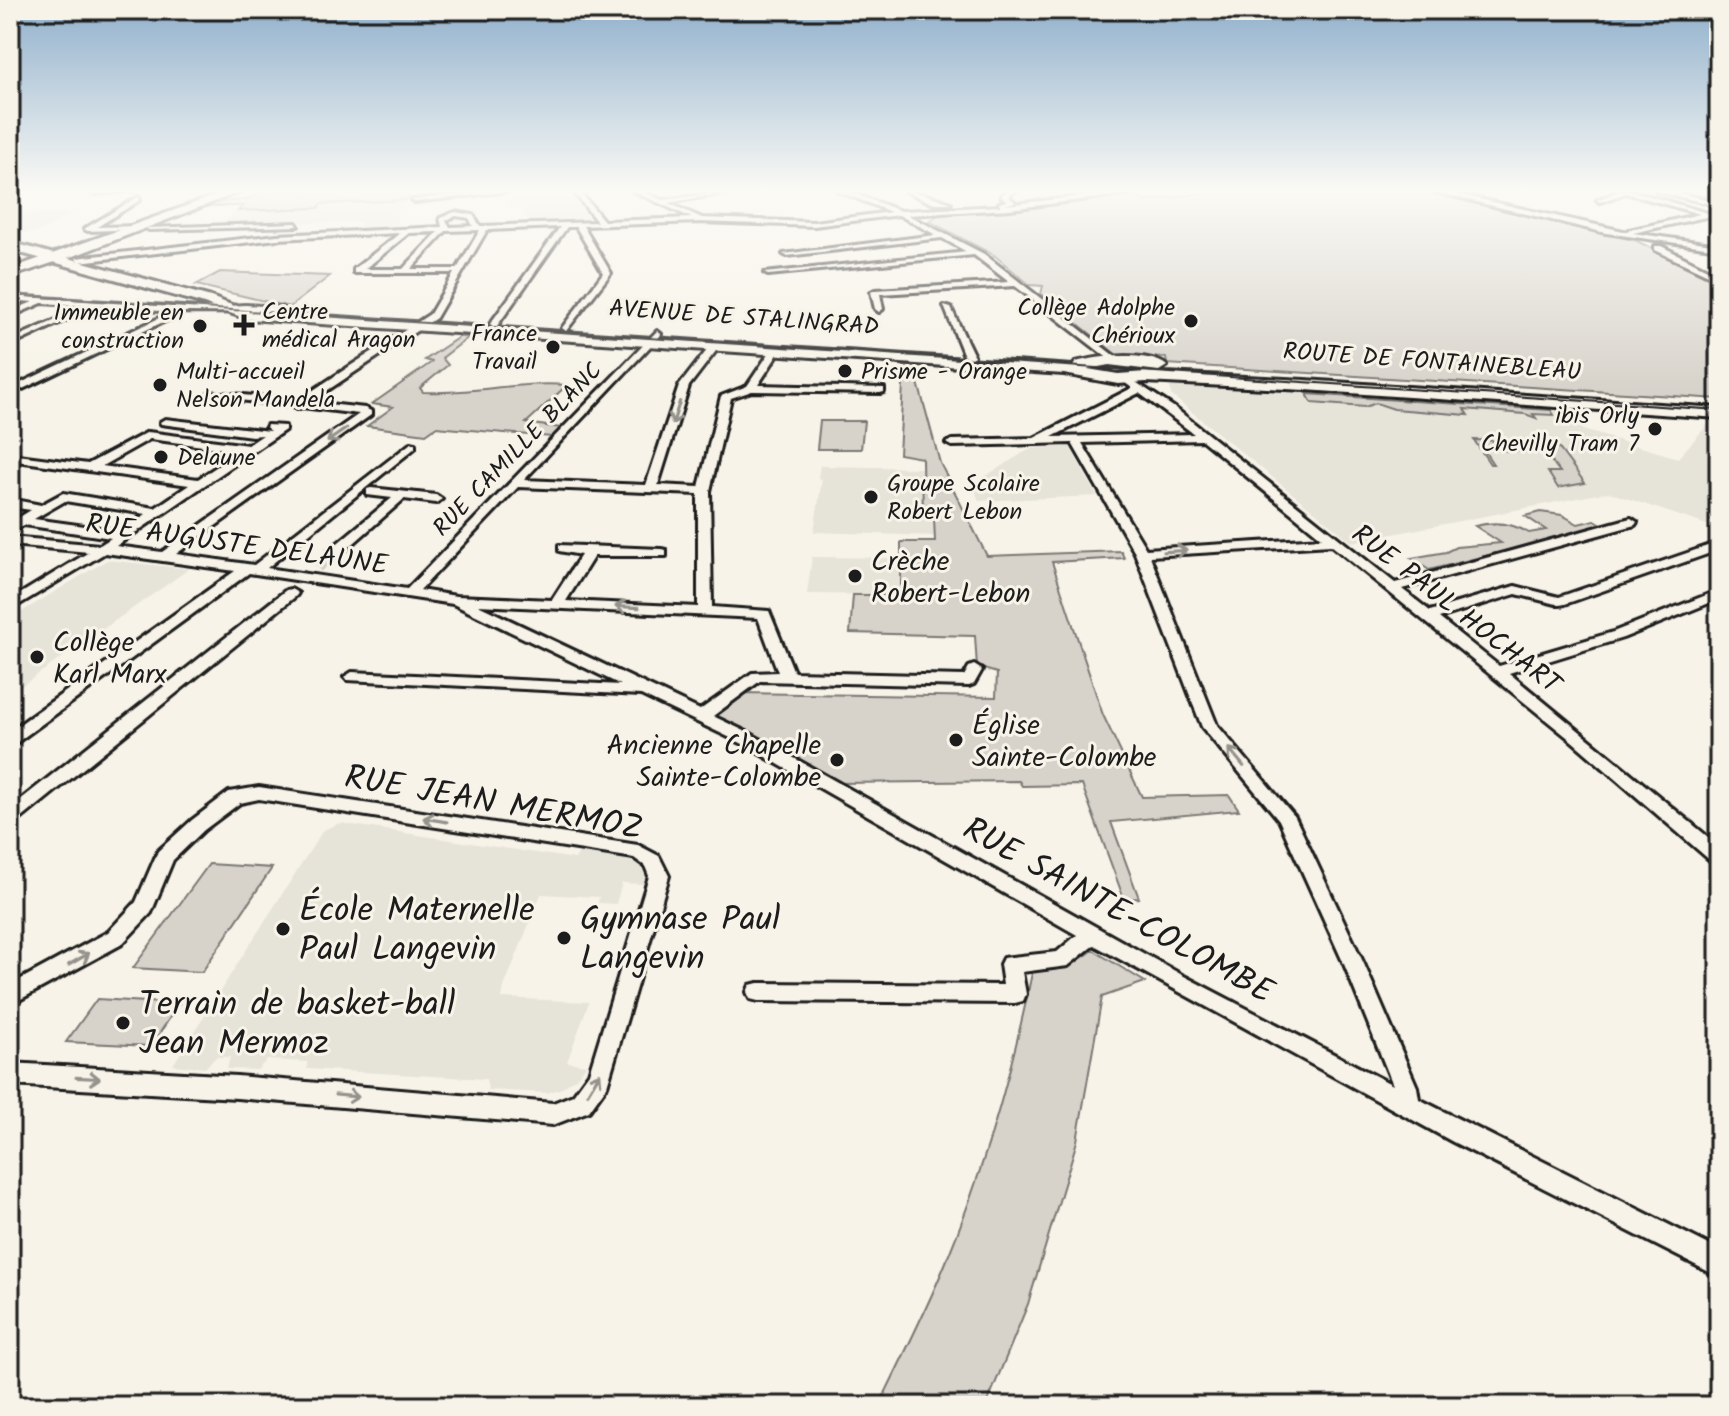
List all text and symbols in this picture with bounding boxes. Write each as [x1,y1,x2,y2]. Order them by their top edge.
place label: Collège Adolphe Chérioux [1017,289,1176,356]
street label: AVENUE DE STALINGRAD [608,290,880,347]
place label: Centre médical Aragon [262,293,416,360]
place label: Immeuble en construction [54,294,184,361]
marker: Collège Adolphe Chérioux [1182,312,1200,330]
marker: Centre médical Aragon [233,314,255,336]
place label: France Travail [471,315,537,382]
marker: Immeuble en construction [191,317,209,335]
street label: ROUTE DE FONTAINEBLEAU [1282,333,1582,392]
marker: France Travail [544,338,562,356]
place label: Multi-accueil Nelson Mandela [176,353,335,420]
street label: RUE CAMILLE BLANC [424,353,612,547]
place label: Prisme - Orange [861,353,1027,392]
marker: Prisme - Orange [836,362,854,380]
marker: Multi-accueil Nelson Mandela [151,376,169,394]
place label: ibis Orly Chevilly Tram 7 [1481,397,1640,464]
one-way arrow [667,401,682,426]
marker: ibis Orly Chevilly Tram 7 [1646,420,1664,438]
one-way arrow [327,427,349,443]
place label: Delaune [177,439,256,478]
marker: Delaune [152,448,170,466]
place label: Groupe Scolaire Robert Lebon [887,465,1040,532]
marker: Groupe Scolaire Robert Lebon [862,488,880,506]
street label: RUE AUGUSTE DELAUNE [83,502,391,589]
street label: RUE PAUL HOCHART [1341,513,1572,708]
place label: Crèche Robert-Lebon [871,540,1031,617]
one-way arrow [1161,543,1188,558]
marker: Crèche Robert-Lebon [846,567,864,585]
one-way arrow [614,600,641,615]
place label: Collège Karl Marx [53,621,168,698]
marker: Collège Karl Marx [28,648,46,666]
place label: Église Sainte-Colombe [972,704,1157,781]
place label: Ancienne Chapelle Sainte-Colombe [606,724,821,801]
marker: Église Sainte-Colombe [947,731,965,749]
one-way arrow [1227,748,1245,768]
street label: RUE JEAN MERMOZ [340,751,647,857]
marker: Ancienne Chapelle Sainte-Colombe [828,751,846,769]
street label: RUE SAINTE-COLOMBE [952,803,1284,1020]
one-way arrow [423,812,448,827]
place label: École Maternelle Paul Langevin [299,885,535,978]
place label: Gymnase Paul Langevin [580,894,780,987]
marker: École Maternelle Paul Langevin [274,920,292,938]
marker: Gymnase Paul Langevin [555,929,573,947]
one-way arrow [66,951,90,966]
place label: Terrain de basket-ball Jean Mermoz [139,979,455,1072]
marker: Terrain de basket-ball Jean Mermoz [114,1014,132,1032]
one-way arrow [74,1071,101,1086]
one-way arrow [586,1072,602,1095]
one-way arrow [333,1089,360,1104]

